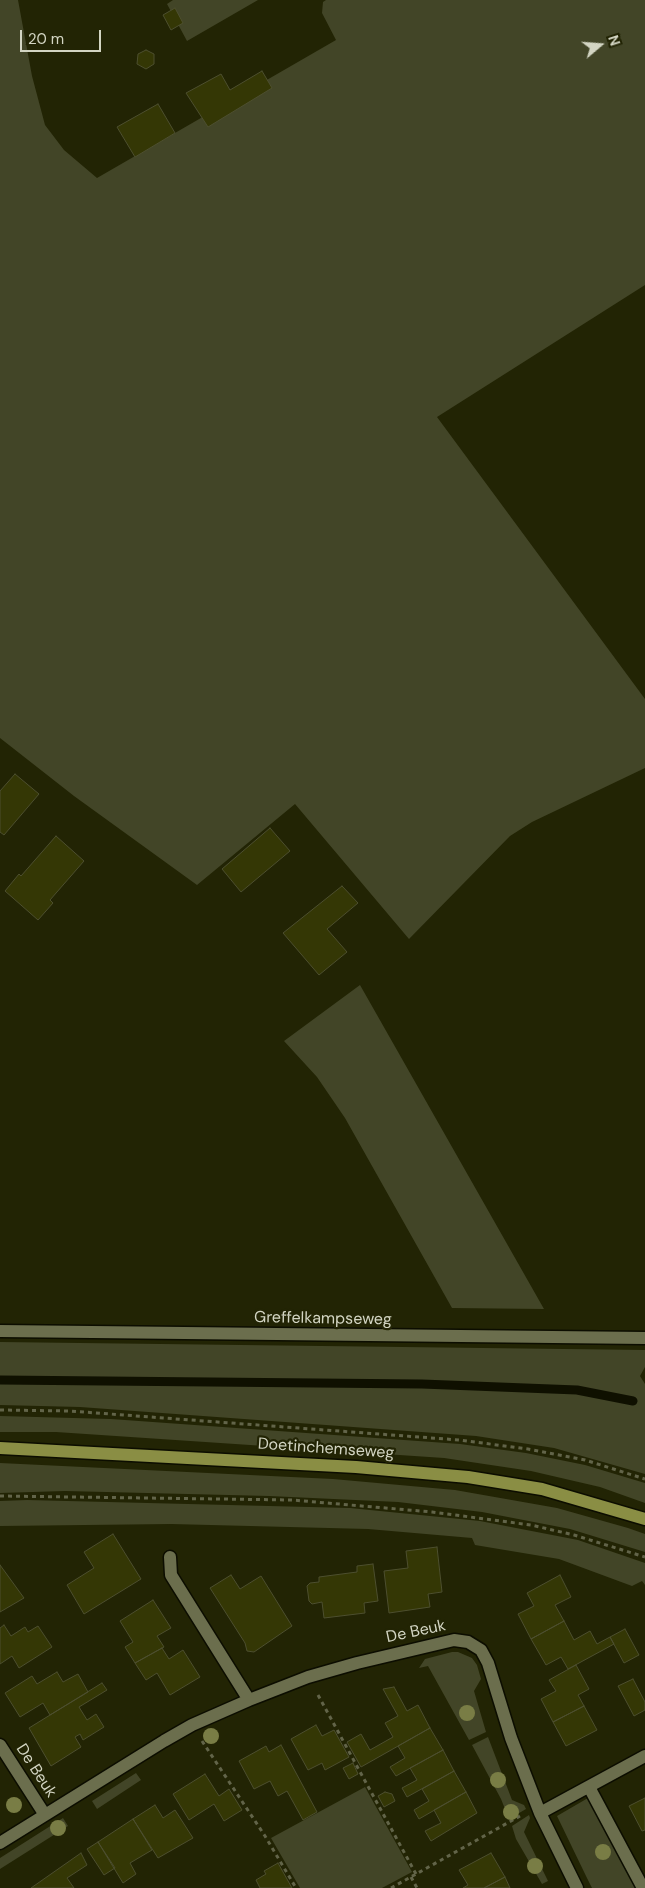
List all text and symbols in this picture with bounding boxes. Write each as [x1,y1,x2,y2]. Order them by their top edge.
scale bar [22,20,104,52]
north arrow [575,20,625,70]
text: 20 m [28,29,64,49]
text: N [604,33,624,48]
street label: Greffelkampseweg [254,1308,392,1330]
street label: Doetinchemseweg [257,1435,395,1463]
street label: De Beuk [385,1616,447,1648]
street label: De Beuk [12,1740,60,1802]

